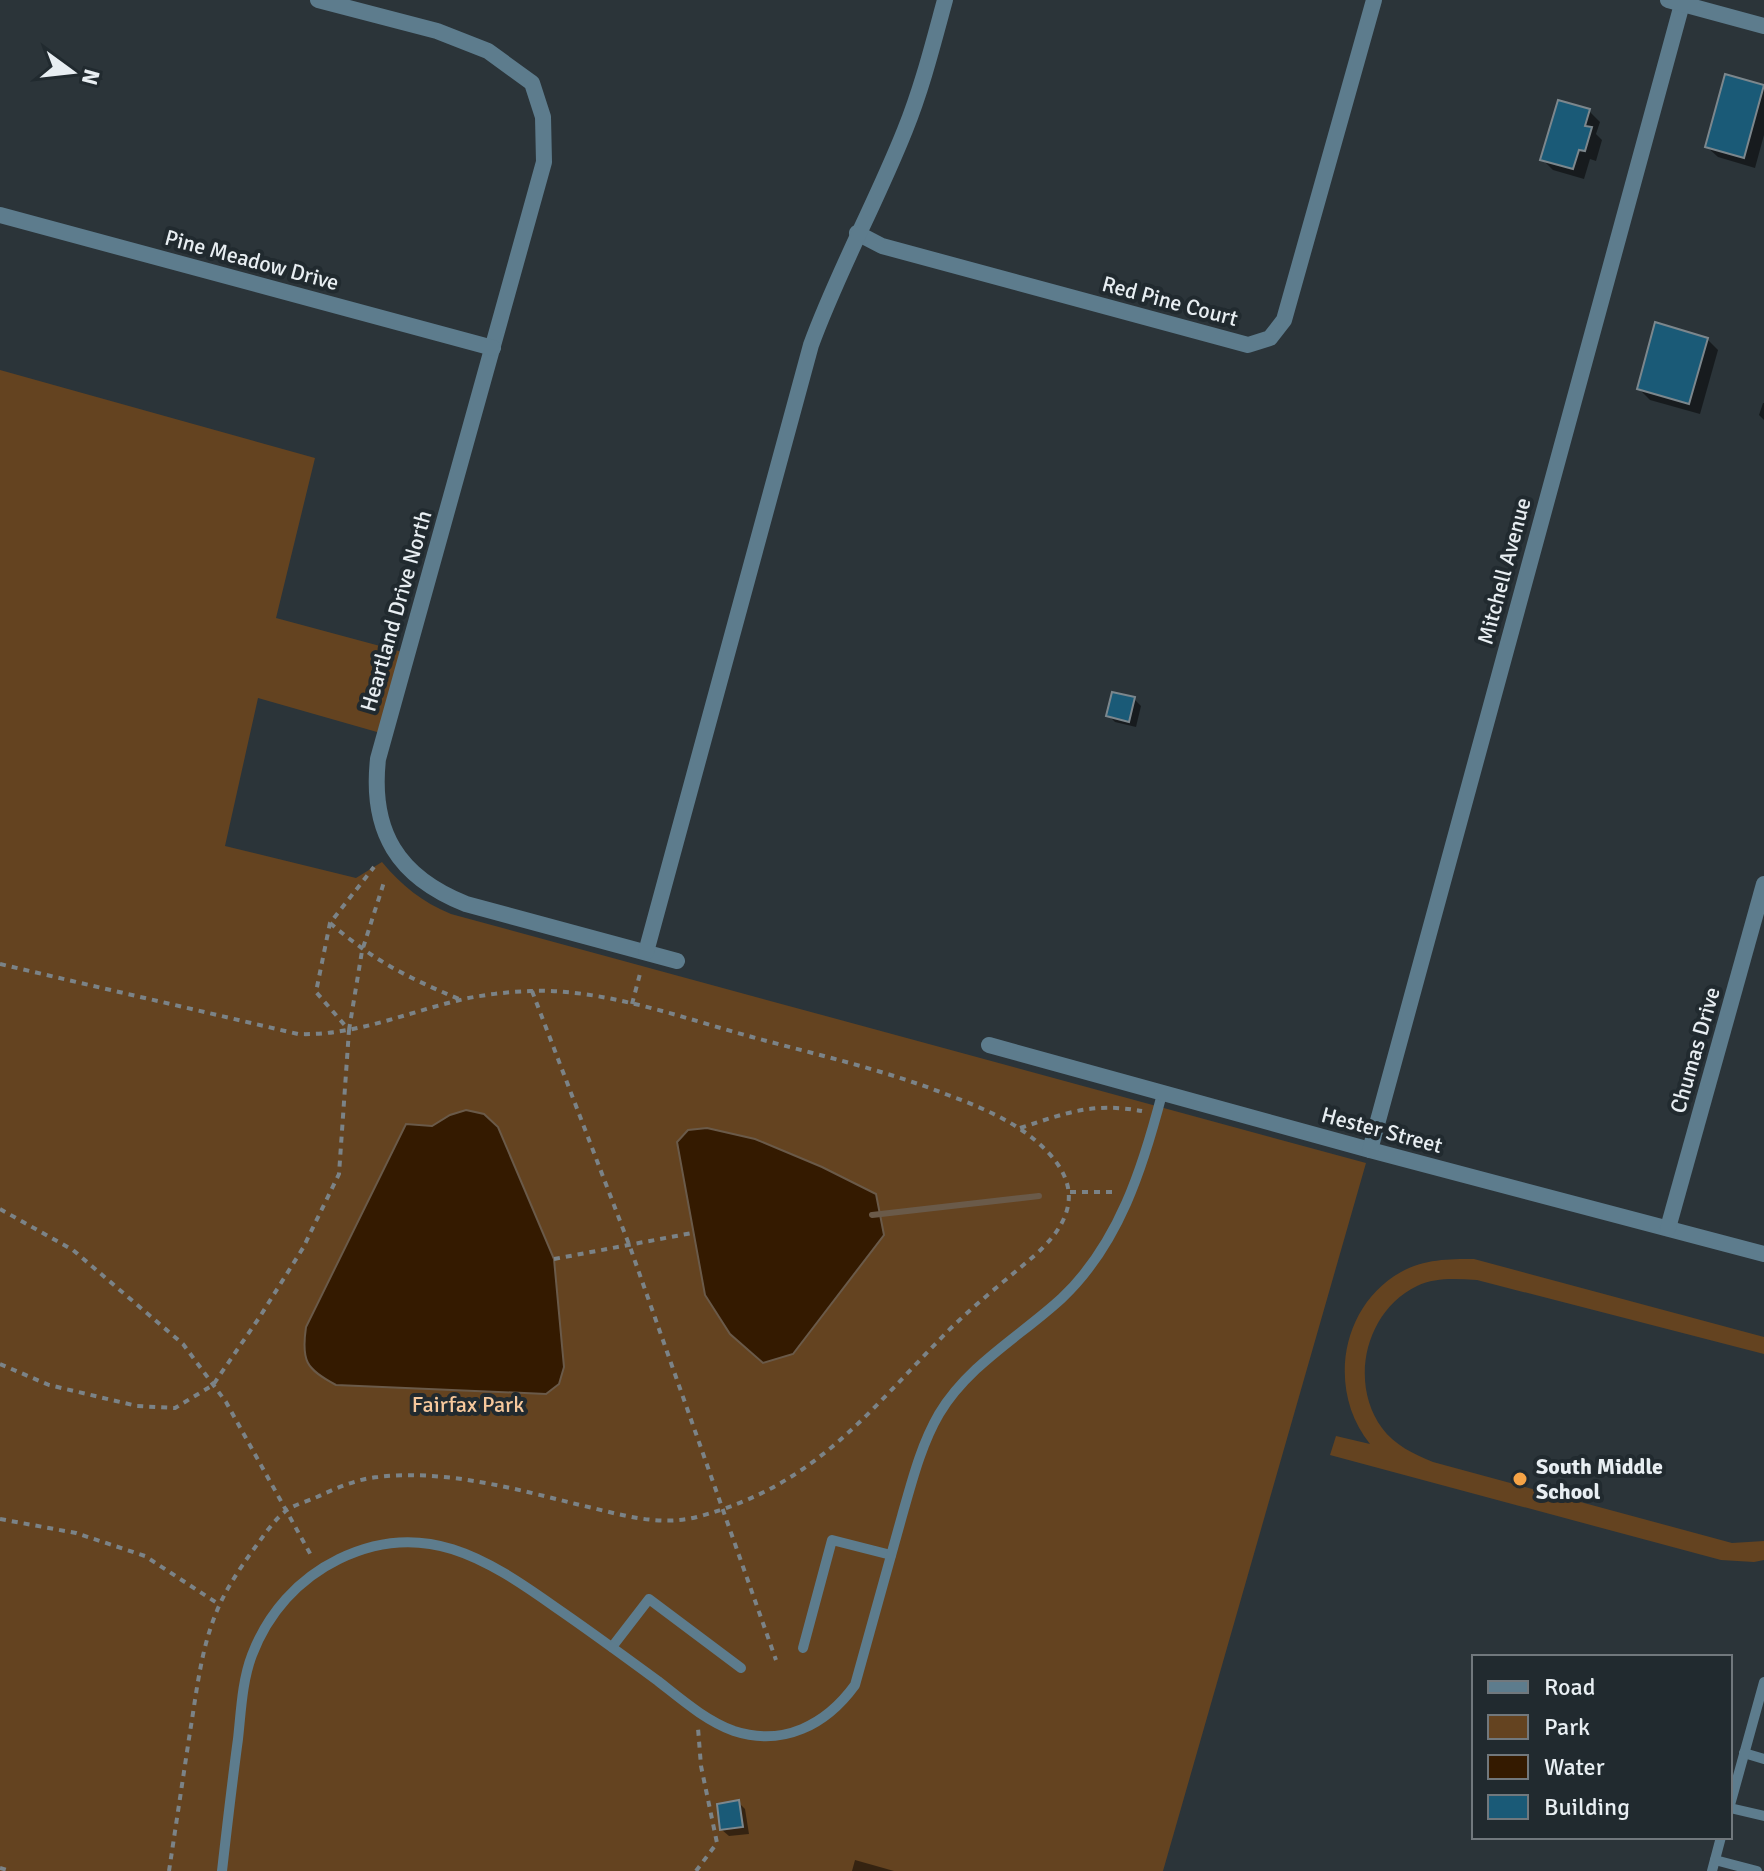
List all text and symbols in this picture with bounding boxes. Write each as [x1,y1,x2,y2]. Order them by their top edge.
north arrow [32,32,112,112]
text: N [76,66,106,88]
street label: Pine Meadow Drive [162,224,342,296]
street label: Red Pine Court [1099,270,1241,332]
street label: Mitchell Avenue [1471,495,1537,647]
street label: Heartland Drive North [354,507,438,715]
street label: Chumas Drive [1664,984,1726,1116]
street label: Hester Street [1318,1101,1446,1159]
park label: Fairfax Park [412,1391,524,1418]
place label: South Middle School [1536,1453,1663,1505]
marker: South Middle School [1511,1470,1529,1488]
legend [1472,1655,1732,1839]
text: Road [1544,1672,1595,1702]
text: Park [1544,1712,1590,1742]
text: Water [1544,1752,1605,1782]
text: Building [1544,1792,1630,1822]

